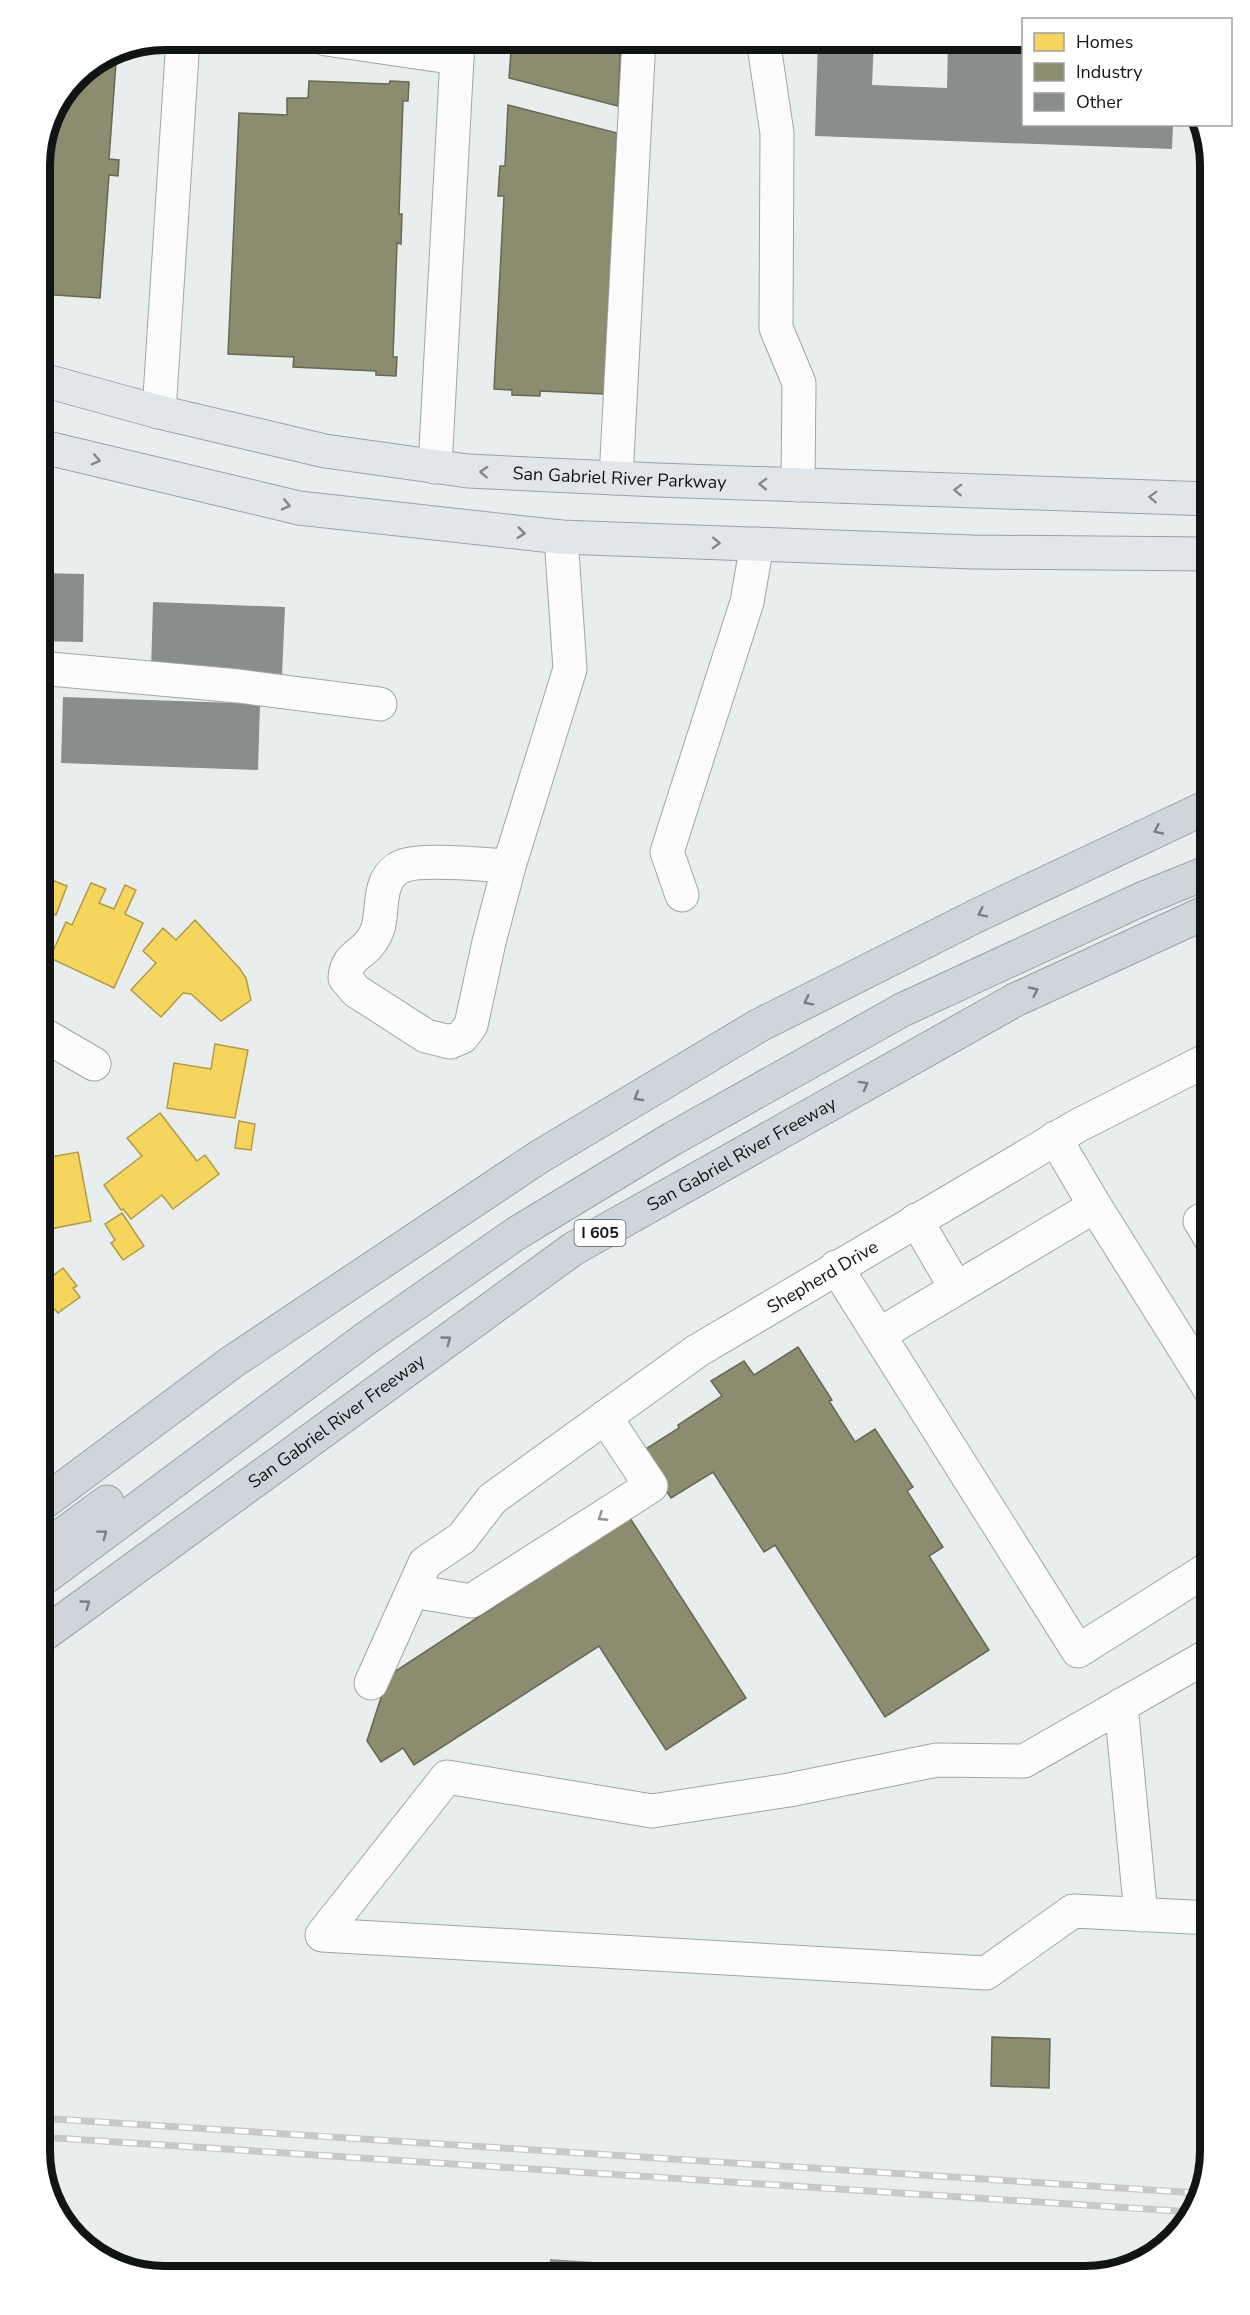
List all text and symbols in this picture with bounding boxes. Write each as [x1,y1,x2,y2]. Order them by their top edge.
legend [1022,18,1232,126]
text: Homes [1076,30,1133,54]
text: Industry [1076,60,1143,84]
text: Other [1076,90,1123,114]
one-way arrow [91,452,101,465]
street label: San Gabriel River Parkway [512,461,728,494]
one-way arrow [480,465,489,478]
one-way arrow [758,477,767,490]
one-way arrow [953,484,962,497]
one-way arrow [1148,491,1157,503]
one-way arrow [281,498,291,511]
one-way arrow [516,526,526,539]
one-way arrow [711,537,720,549]
one-way arrow [1154,822,1165,834]
one-way arrow [977,906,988,918]
one-way arrow [1028,986,1039,998]
one-way arrow [803,993,814,1005]
one-way arrow [857,1081,868,1092]
one-way arrow [634,1090,644,1102]
street label: San Gabriel River Freeway [642,1091,841,1217]
road number: I 605 [574,1220,626,1246]
street label: Shepherd Drive [762,1235,882,1319]
one-way arrow [441,1336,452,1347]
street label: San Gabriel River Freeway [243,1348,430,1494]
one-way arrow [597,1510,608,1521]
one-way arrow [96,1530,107,1541]
one-way arrow [80,1600,91,1611]

